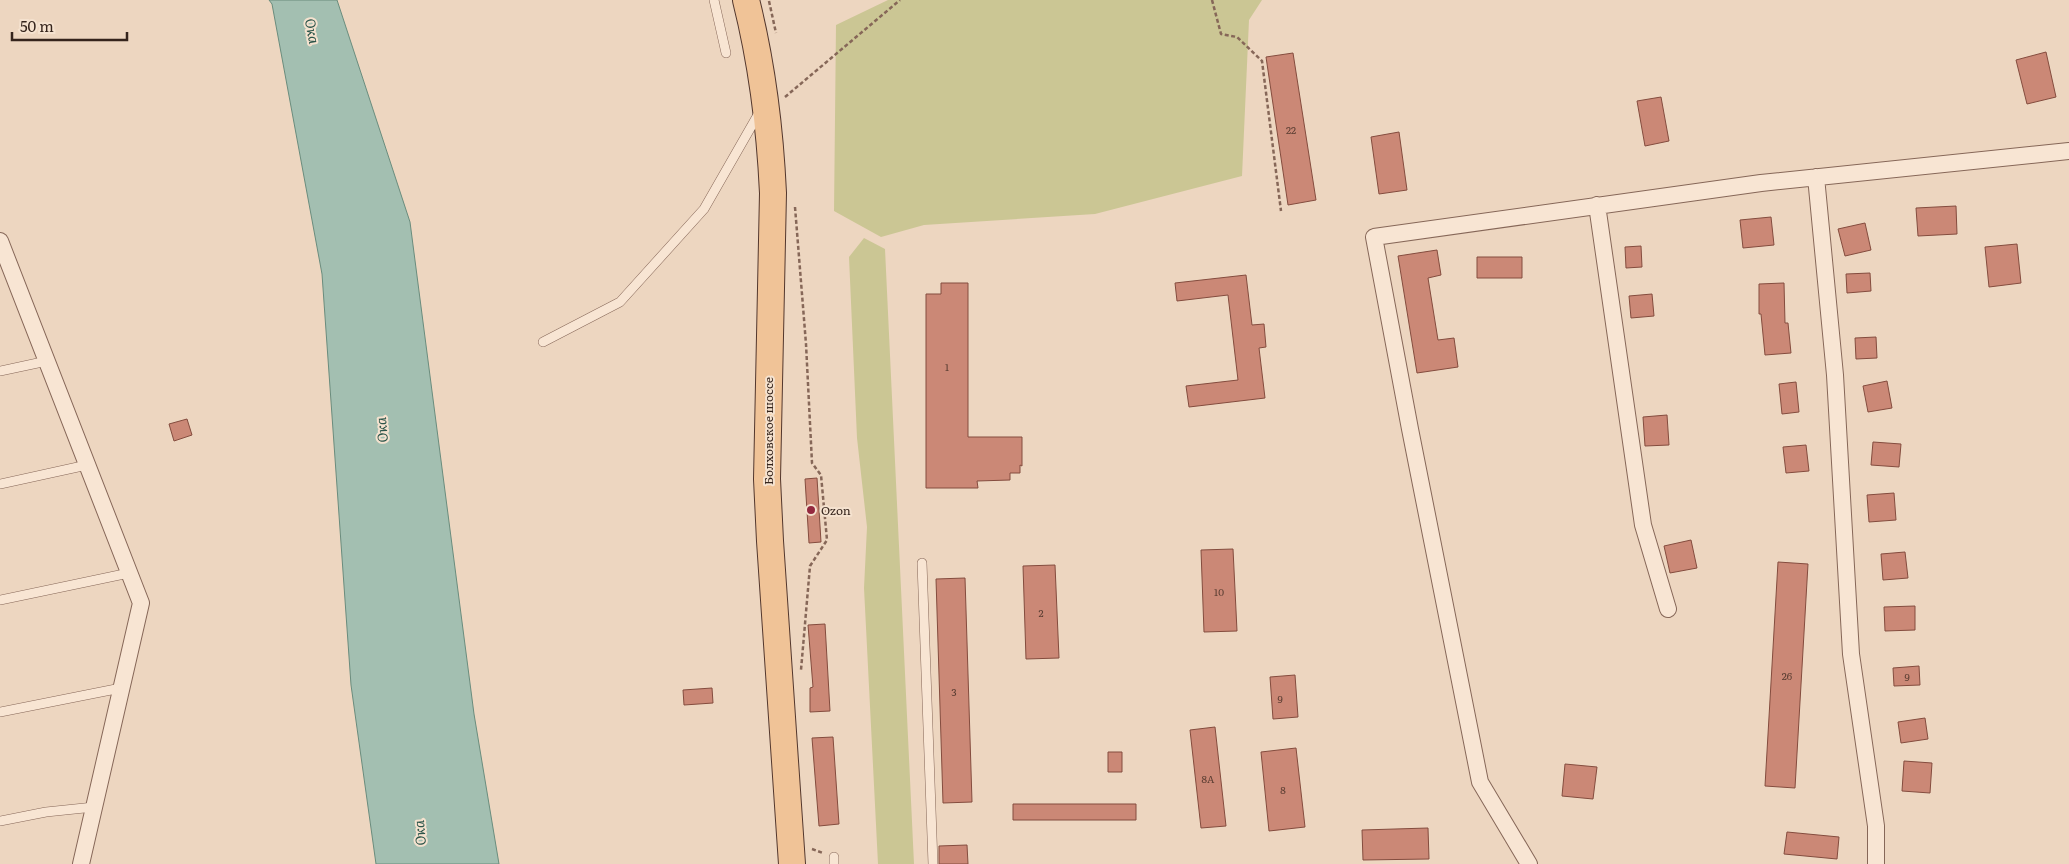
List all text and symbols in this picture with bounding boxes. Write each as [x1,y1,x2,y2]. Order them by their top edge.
scale bar [12,10,128,42]
text: 50 m [20,14,54,37]
water label: Ока [301,17,325,45]
house number: 22 [1286,122,1296,137]
house number: 1 [945,359,949,374]
street label: Болховское шоссе [759,377,777,485]
water label: Ока [370,416,392,444]
place label: Ozon [821,501,851,519]
marker: Ozon [805,504,817,516]
house number: 10 [1214,584,1224,599]
house number: 2 [1038,605,1044,620]
house number: 26 [1782,668,1793,683]
house number: 9 [1904,669,1910,684]
house number: 3 [951,684,957,699]
house number: 9 [1277,691,1283,706]
house number: 8А [1202,771,1215,786]
house number: 8 [1280,782,1286,797]
water label: Ока [408,819,430,847]

